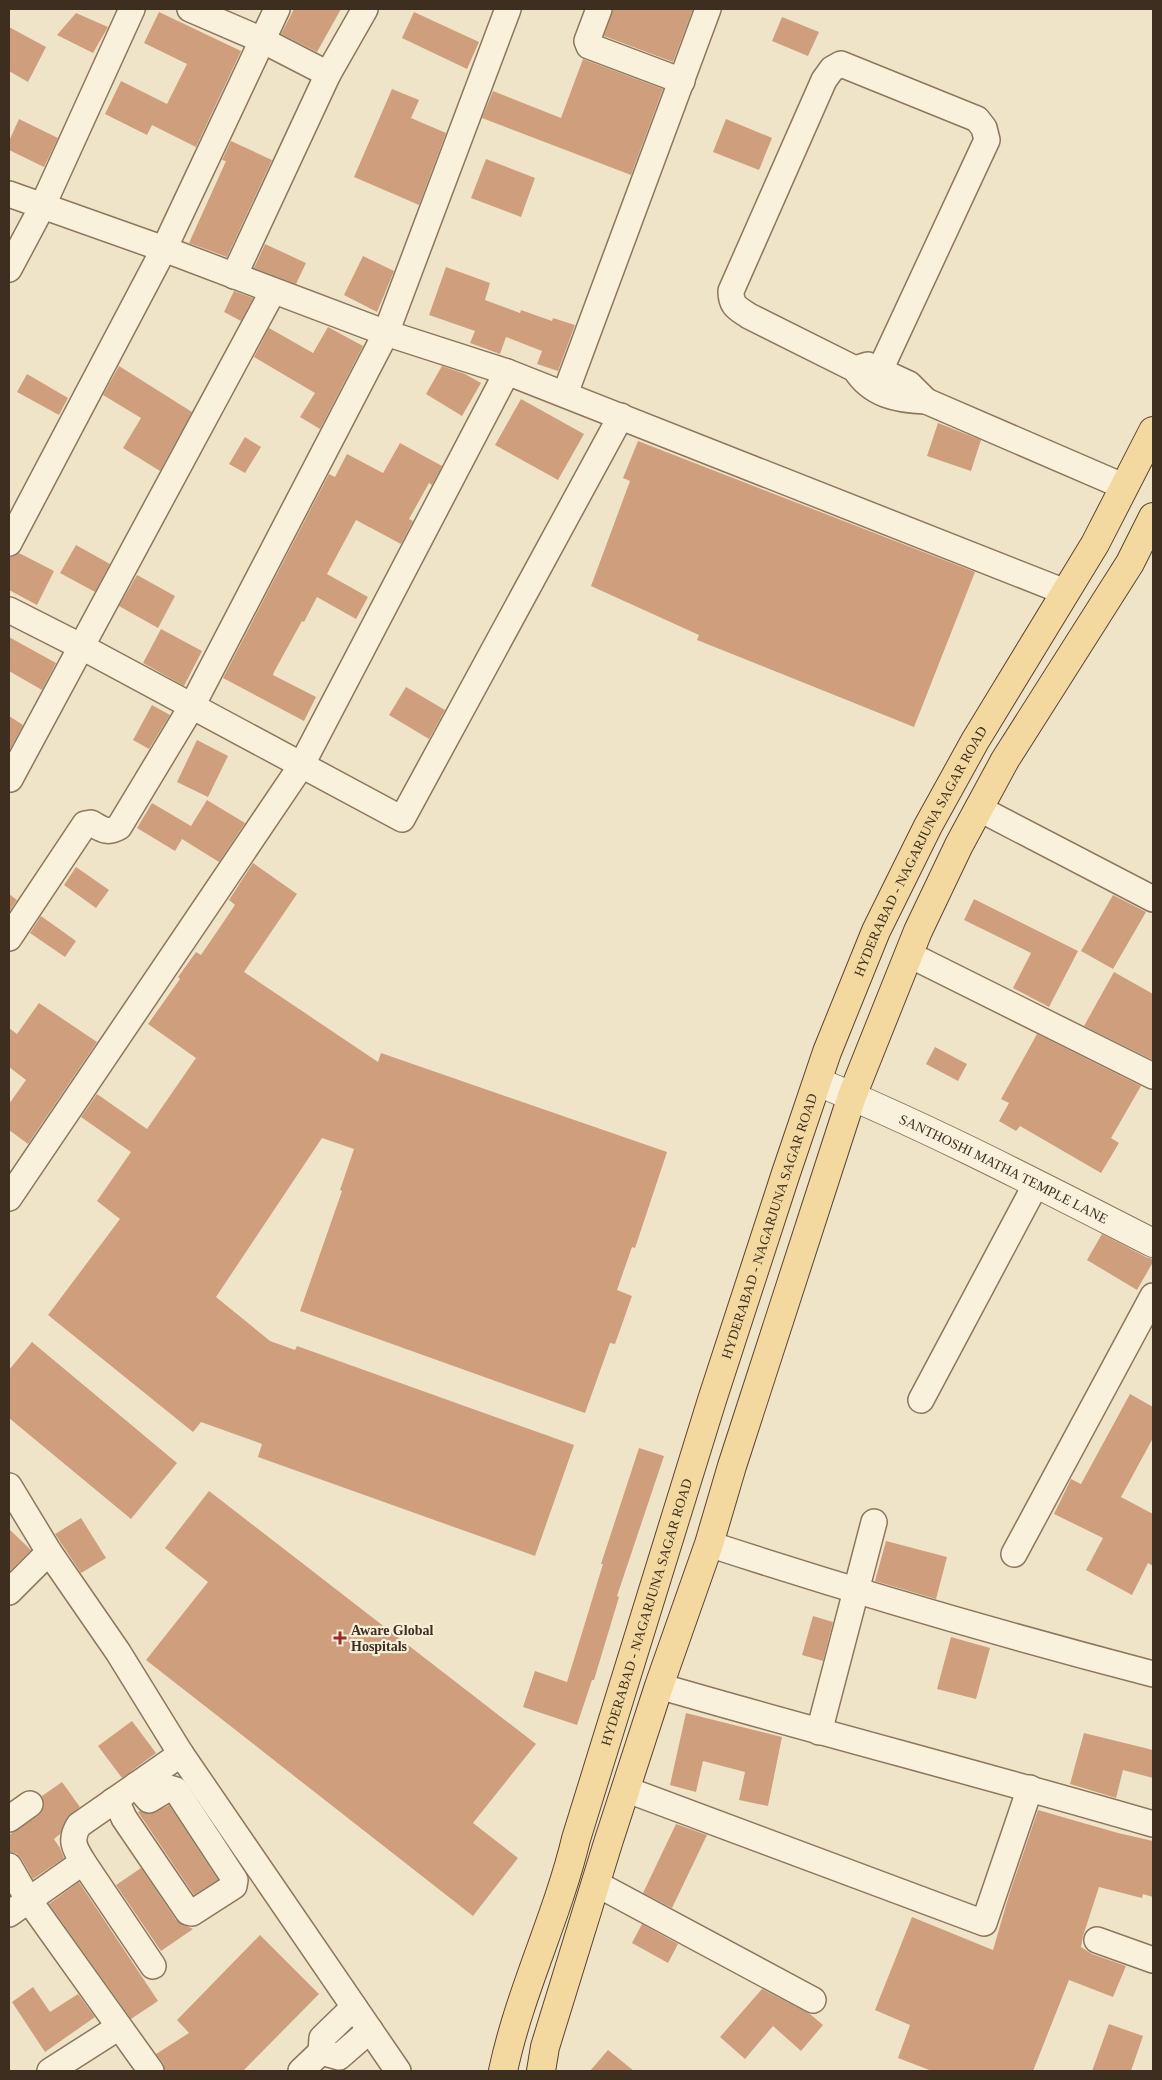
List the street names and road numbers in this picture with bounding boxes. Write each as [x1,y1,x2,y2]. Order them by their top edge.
street label: HYDERABAD - NAGARJUNA SAGAR ROAD [851,724,990,979]
street label: HYDERABAD - NAGARJUNA SAGAR ROAD [719,1091,820,1361]
street label: SANTHOSHI MATHA TEMPLE LANE [897,1111,1110,1227]
street label: HYDERABAD - NAGARJUNA SAGAR ROAD [598,1477,695,1748]

